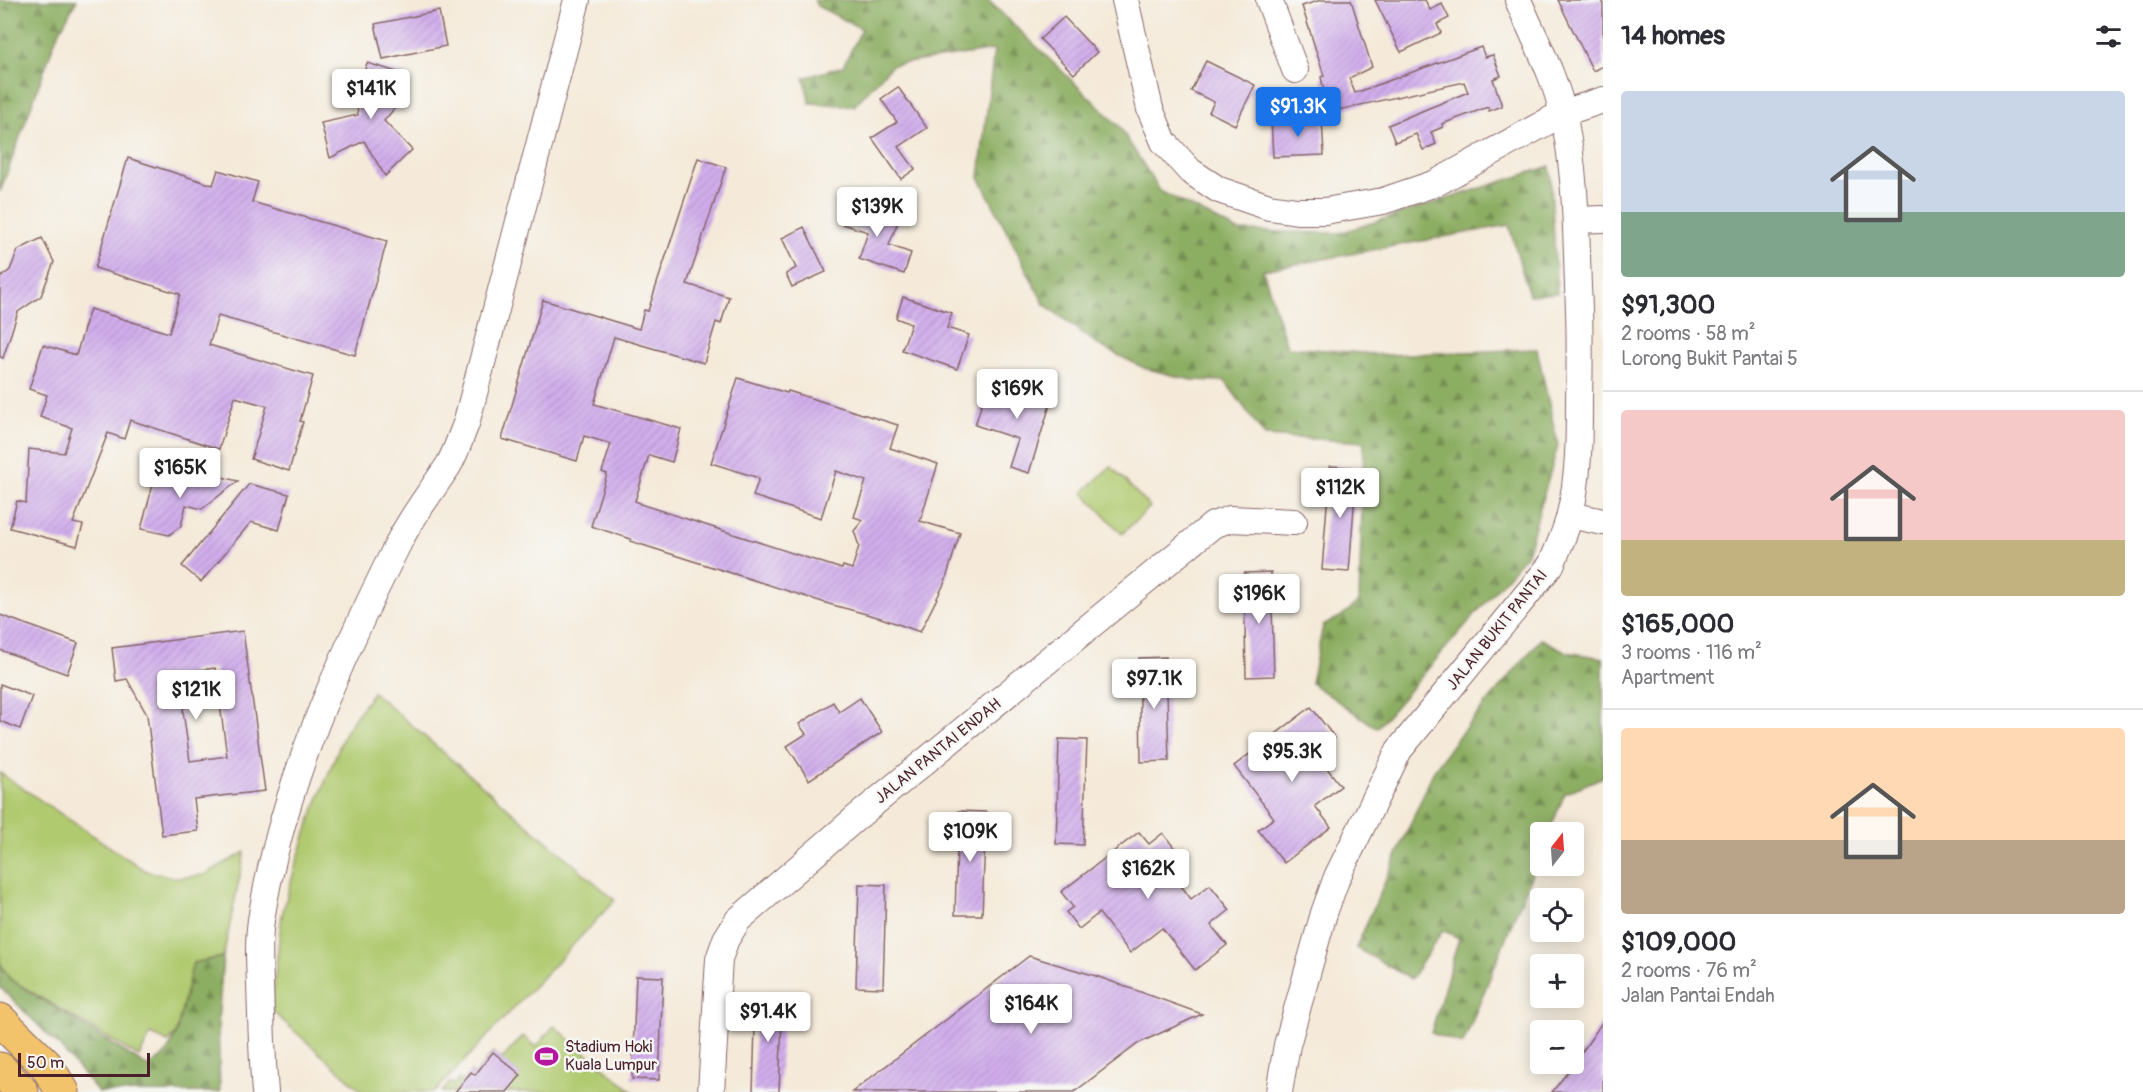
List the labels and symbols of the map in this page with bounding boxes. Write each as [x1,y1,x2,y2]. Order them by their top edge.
pin: $141K [329,69,413,120]
pin: $91.3K [1249,87,1347,138]
pin: $139K [835,187,919,238]
pin: $169K [975,369,1059,420]
pin: $165K [138,448,222,499]
pin: $112K [1298,468,1382,519]
street label: JALAN BUKIT PANTAI [1442,566,1552,694]
pin: $196K [1217,574,1301,625]
pin: $97.1K [1105,659,1203,710]
pin: $121K [154,670,238,721]
street label: JALAN PANTAI ENDAH [871,694,1005,808]
pin: $95.3K [1243,732,1341,783]
pin: $109K [928,812,1012,863]
north arrow [1530,822,1584,876]
pin: $162K [1106,849,1190,900]
pin: $164K [989,984,1073,1035]
pin: $91.4K [719,992,817,1043]
place label: Stadium Hoki Kuala Lumpur [565,1037,657,1075]
sports icon: Stadium Hoki Kuala Lumpur [534,1043,560,1069]
scale bar [18,1050,150,1078]

